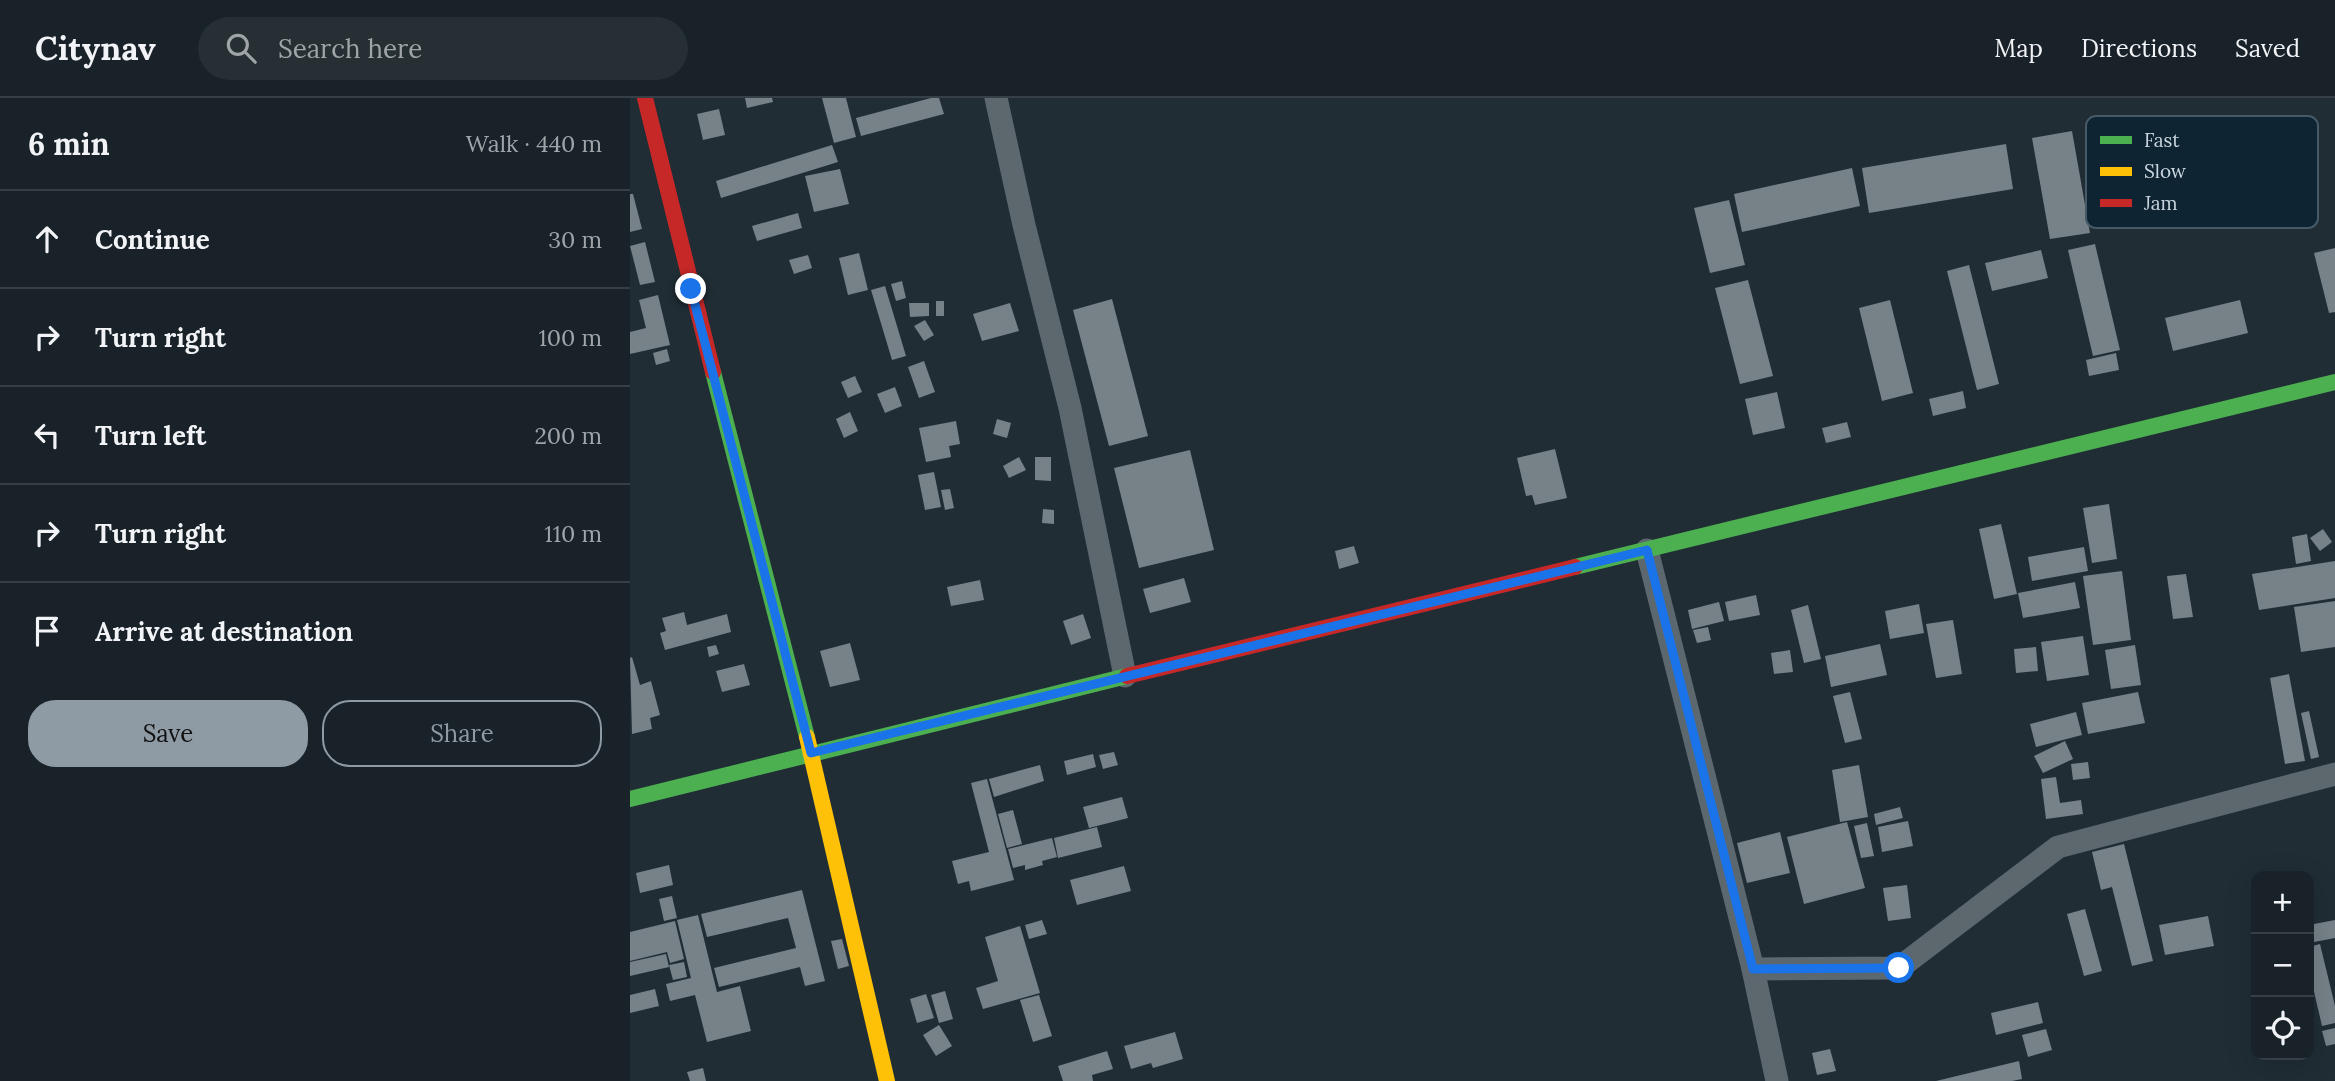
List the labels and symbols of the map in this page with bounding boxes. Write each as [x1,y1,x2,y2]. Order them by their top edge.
legend [2086,116,2318,228]
text: Fast [2144,128,2180,152]
text: Slow [2144,159,2187,183]
text: Jam [2143,191,2178,215]
route end [675,273,706,304]
route start [1883,952,1914,983]

